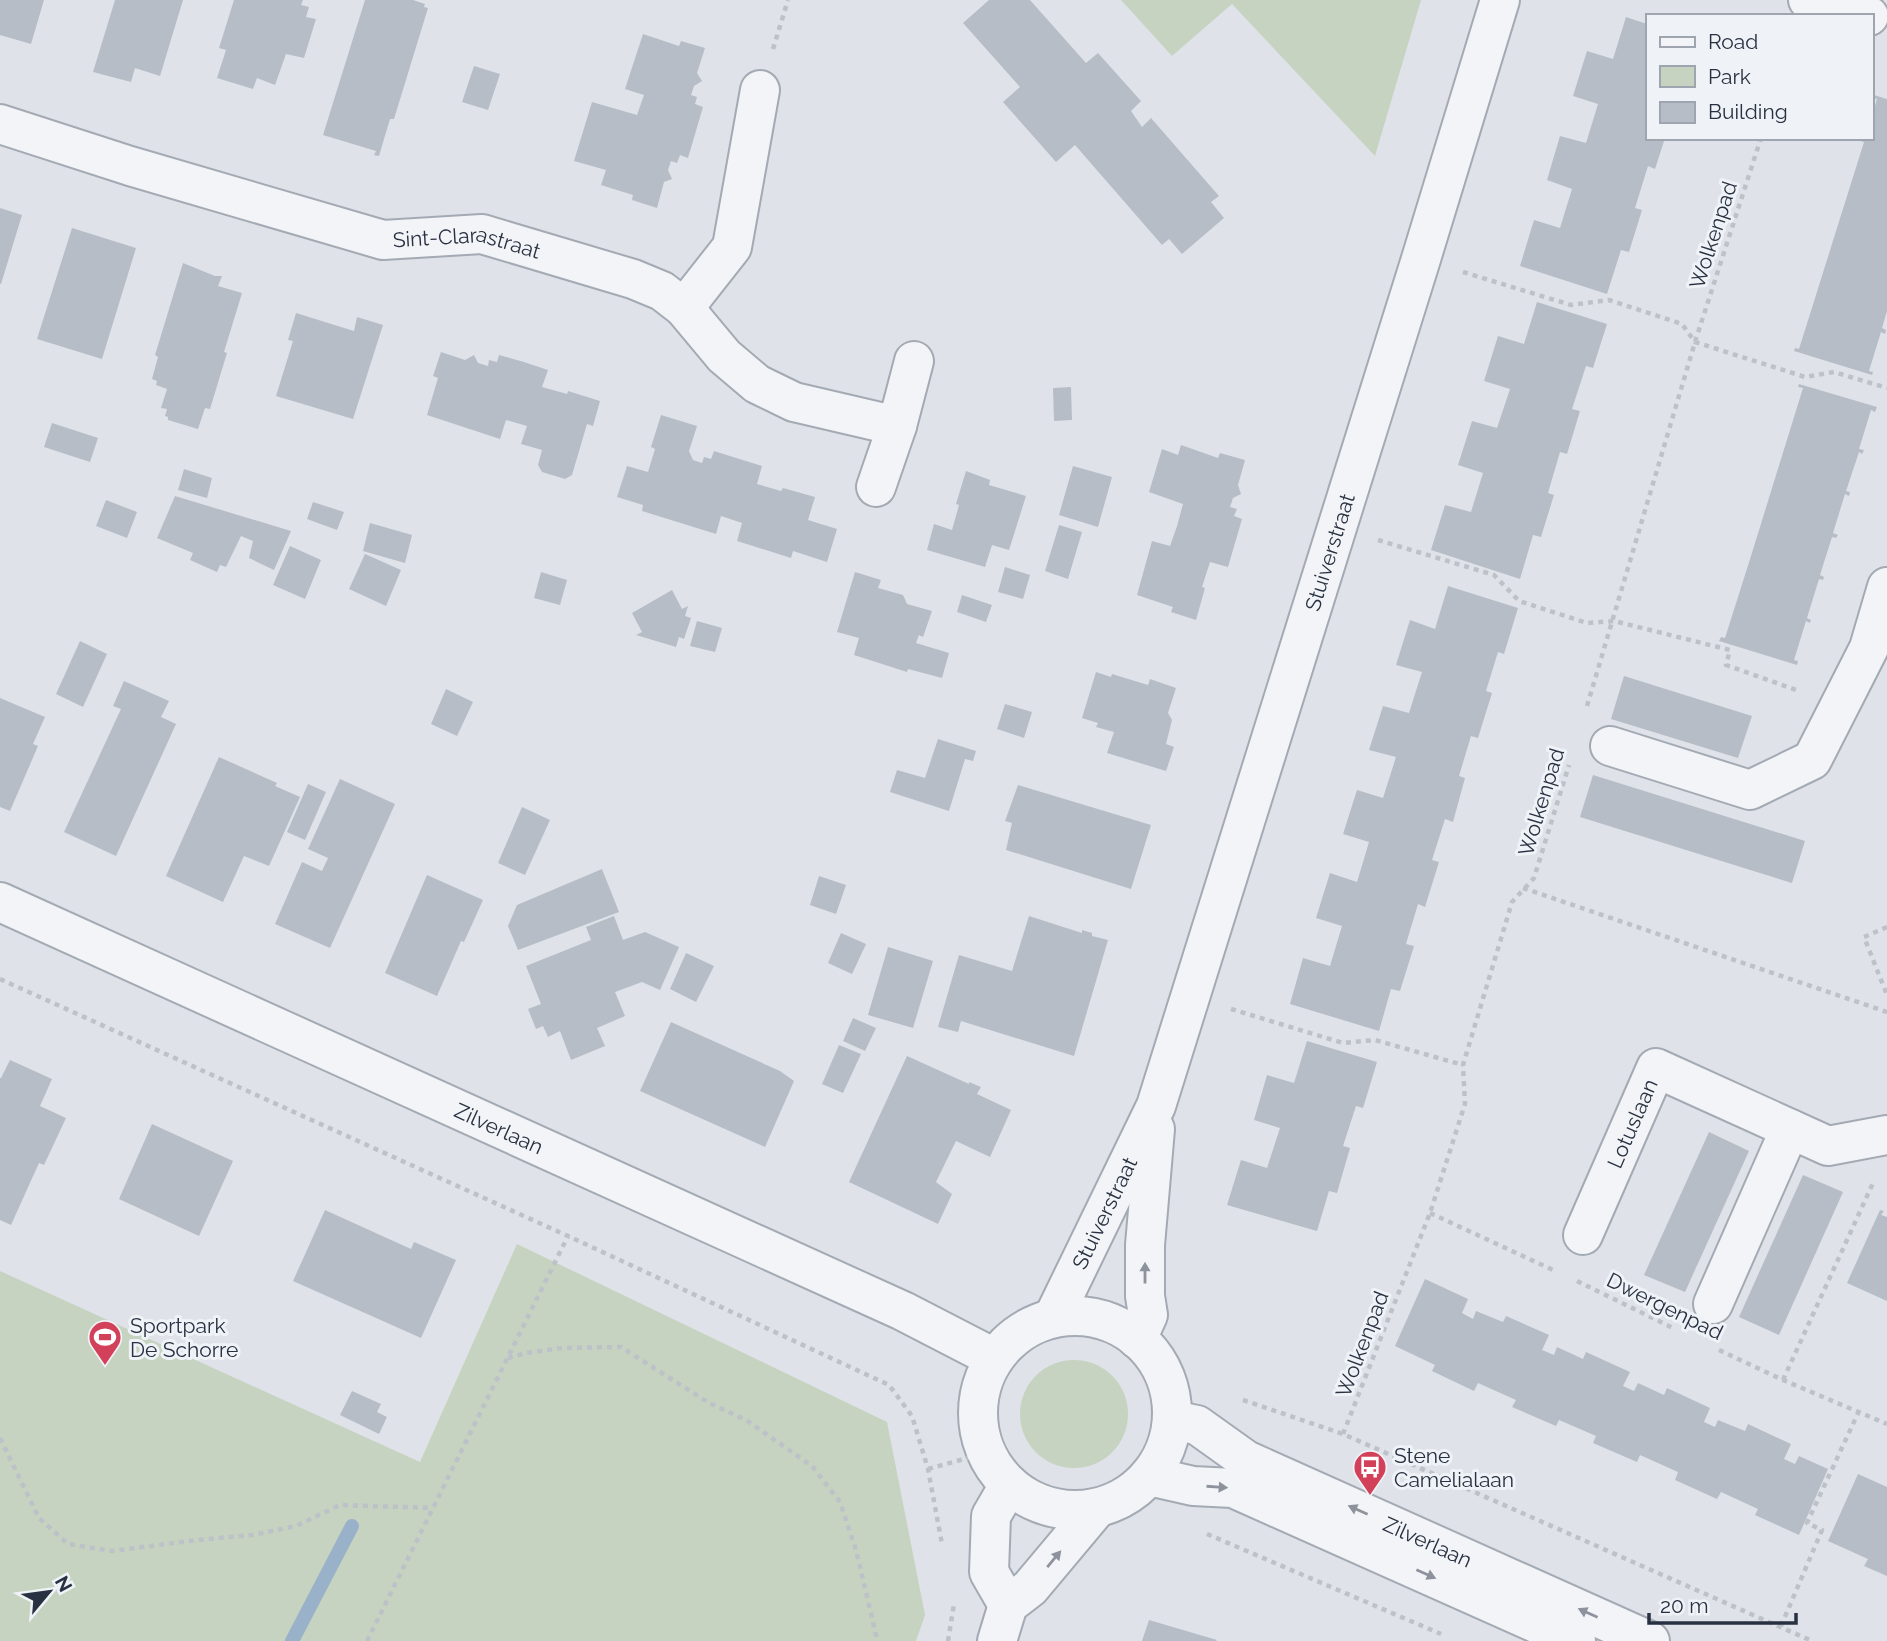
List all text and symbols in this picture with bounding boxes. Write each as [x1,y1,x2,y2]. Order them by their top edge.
legend [1646,14,1873,140]
text: Road [1708,29,1758,54]
text: Park [1708,64,1751,89]
text: Building [1708,99,1788,124]
street label: Wolkenpad [1684,178,1742,292]
street label: Sint-Clarastraat [392,221,544,263]
street label: Stuiverstraat [1299,490,1359,614]
street label: Wolkenpad [1513,745,1569,859]
street label: Lotuslaan [1601,1075,1662,1172]
street label: Zilverlaan [451,1097,547,1159]
street label: Stuiverstraat [1066,1153,1142,1273]
one-way arrow [1139,1262,1151,1284]
street label: Dwergenpad [1603,1267,1727,1345]
street label: Wolkenpad [1330,1288,1394,1400]
place label: Sportpark De Schorre [130,1313,238,1362]
sports icon: Sportpark De Schorre [86,1318,124,1367]
place label: Stene Camelialaan [1394,1443,1514,1492]
bus stop icon: Stene Camelialaan [1351,1448,1389,1497]
one-way arrow [1206,1482,1228,1493]
one-way arrow [1348,1504,1368,1516]
street label: Zilverlaan [1380,1511,1476,1572]
one-way arrow [1047,1550,1062,1568]
north arrow [14,1557,84,1627]
one-way arrow [1416,1568,1436,1580]
text: N [51,1572,77,1595]
scale bar [1649,1582,1796,1626]
text: 20 m [1660,1593,1708,1618]
one-way arrow [1578,1607,1598,1619]

